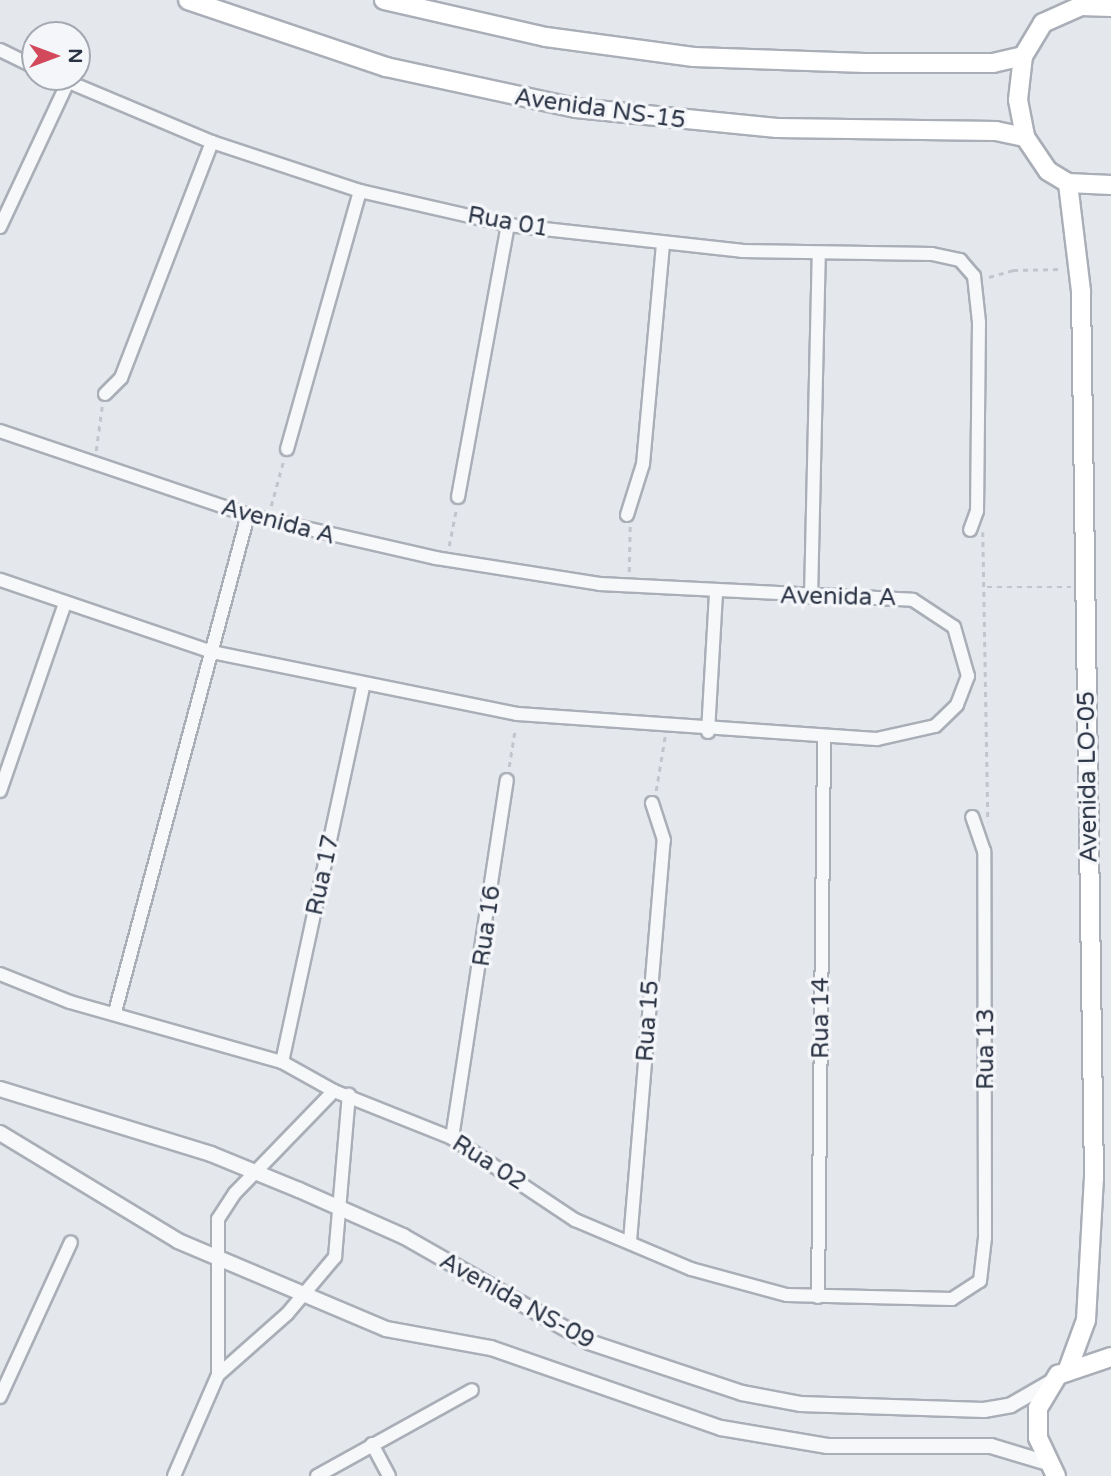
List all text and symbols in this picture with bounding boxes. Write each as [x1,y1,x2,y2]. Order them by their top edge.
north arrow [21,21,91,91]
text: N [64,48,86,64]
street label: Avenida NS-15 [513,83,687,135]
street label: Rua 01 [465,201,551,243]
street label: Avenida A [218,493,338,551]
street label: Avenida A [779,582,897,612]
street label: Avenida LO-05 [1072,691,1104,863]
street label: Rua 17 [300,832,346,918]
street label: Rua 16 [467,884,507,968]
street label: Rua 14 [807,977,835,1059]
street label: Rua 15 [631,979,665,1063]
street label: Rua 13 [972,1008,1000,1090]
street label: Rua 02 [447,1129,531,1197]
street label: Avenida NS-09 [435,1247,599,1355]

